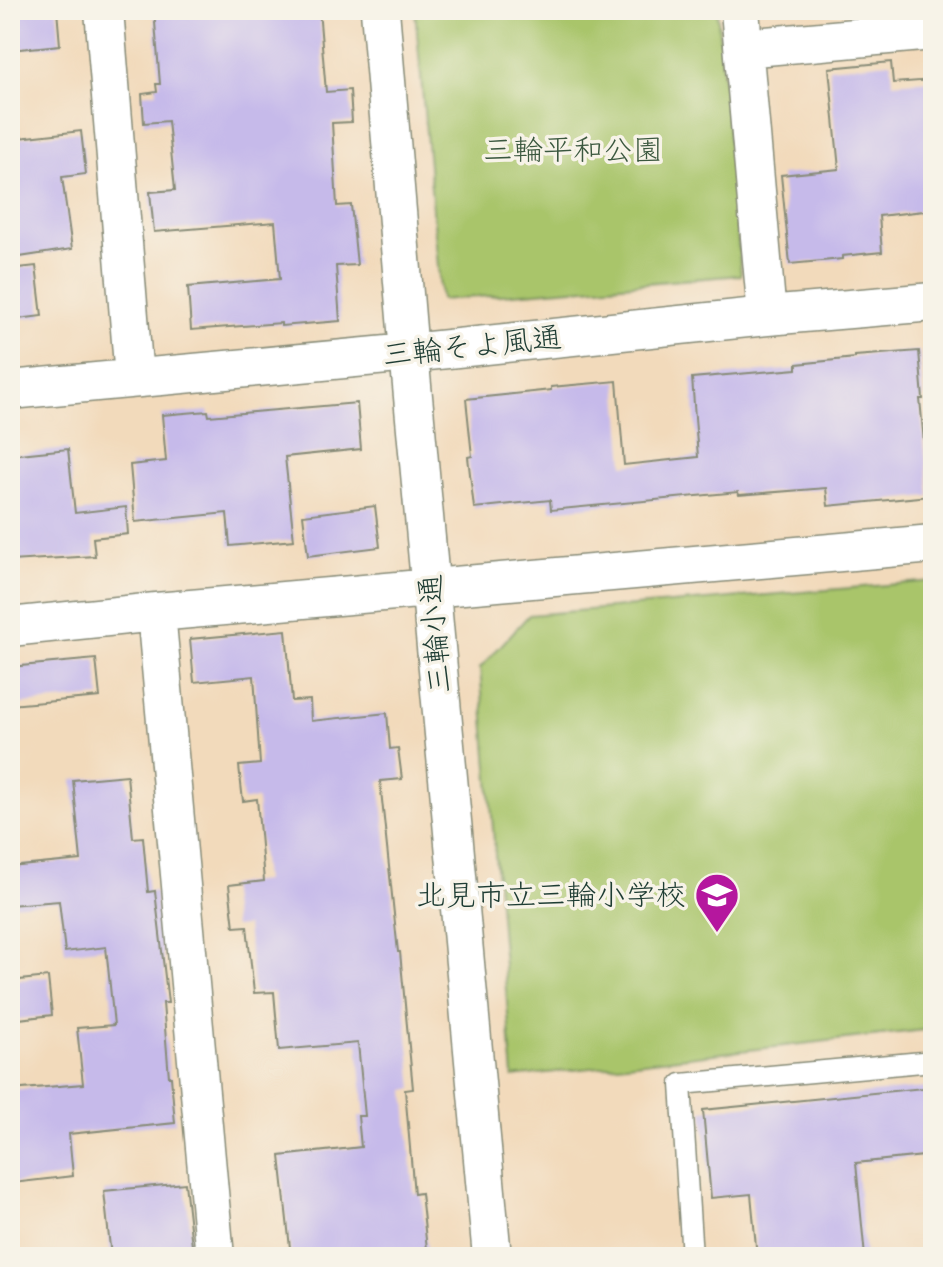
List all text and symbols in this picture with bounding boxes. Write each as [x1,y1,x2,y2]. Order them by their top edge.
park label: 三輪平和公園 [483,133,663,176]
street label: 三輪そよ風通 [381,320,564,381]
street label: 三輪小通 [413,572,466,695]
school or university icon: 北見市立三輪小学校 [693,871,741,934]
place label: 北見市立三輪小学校 [416,878,686,921]

